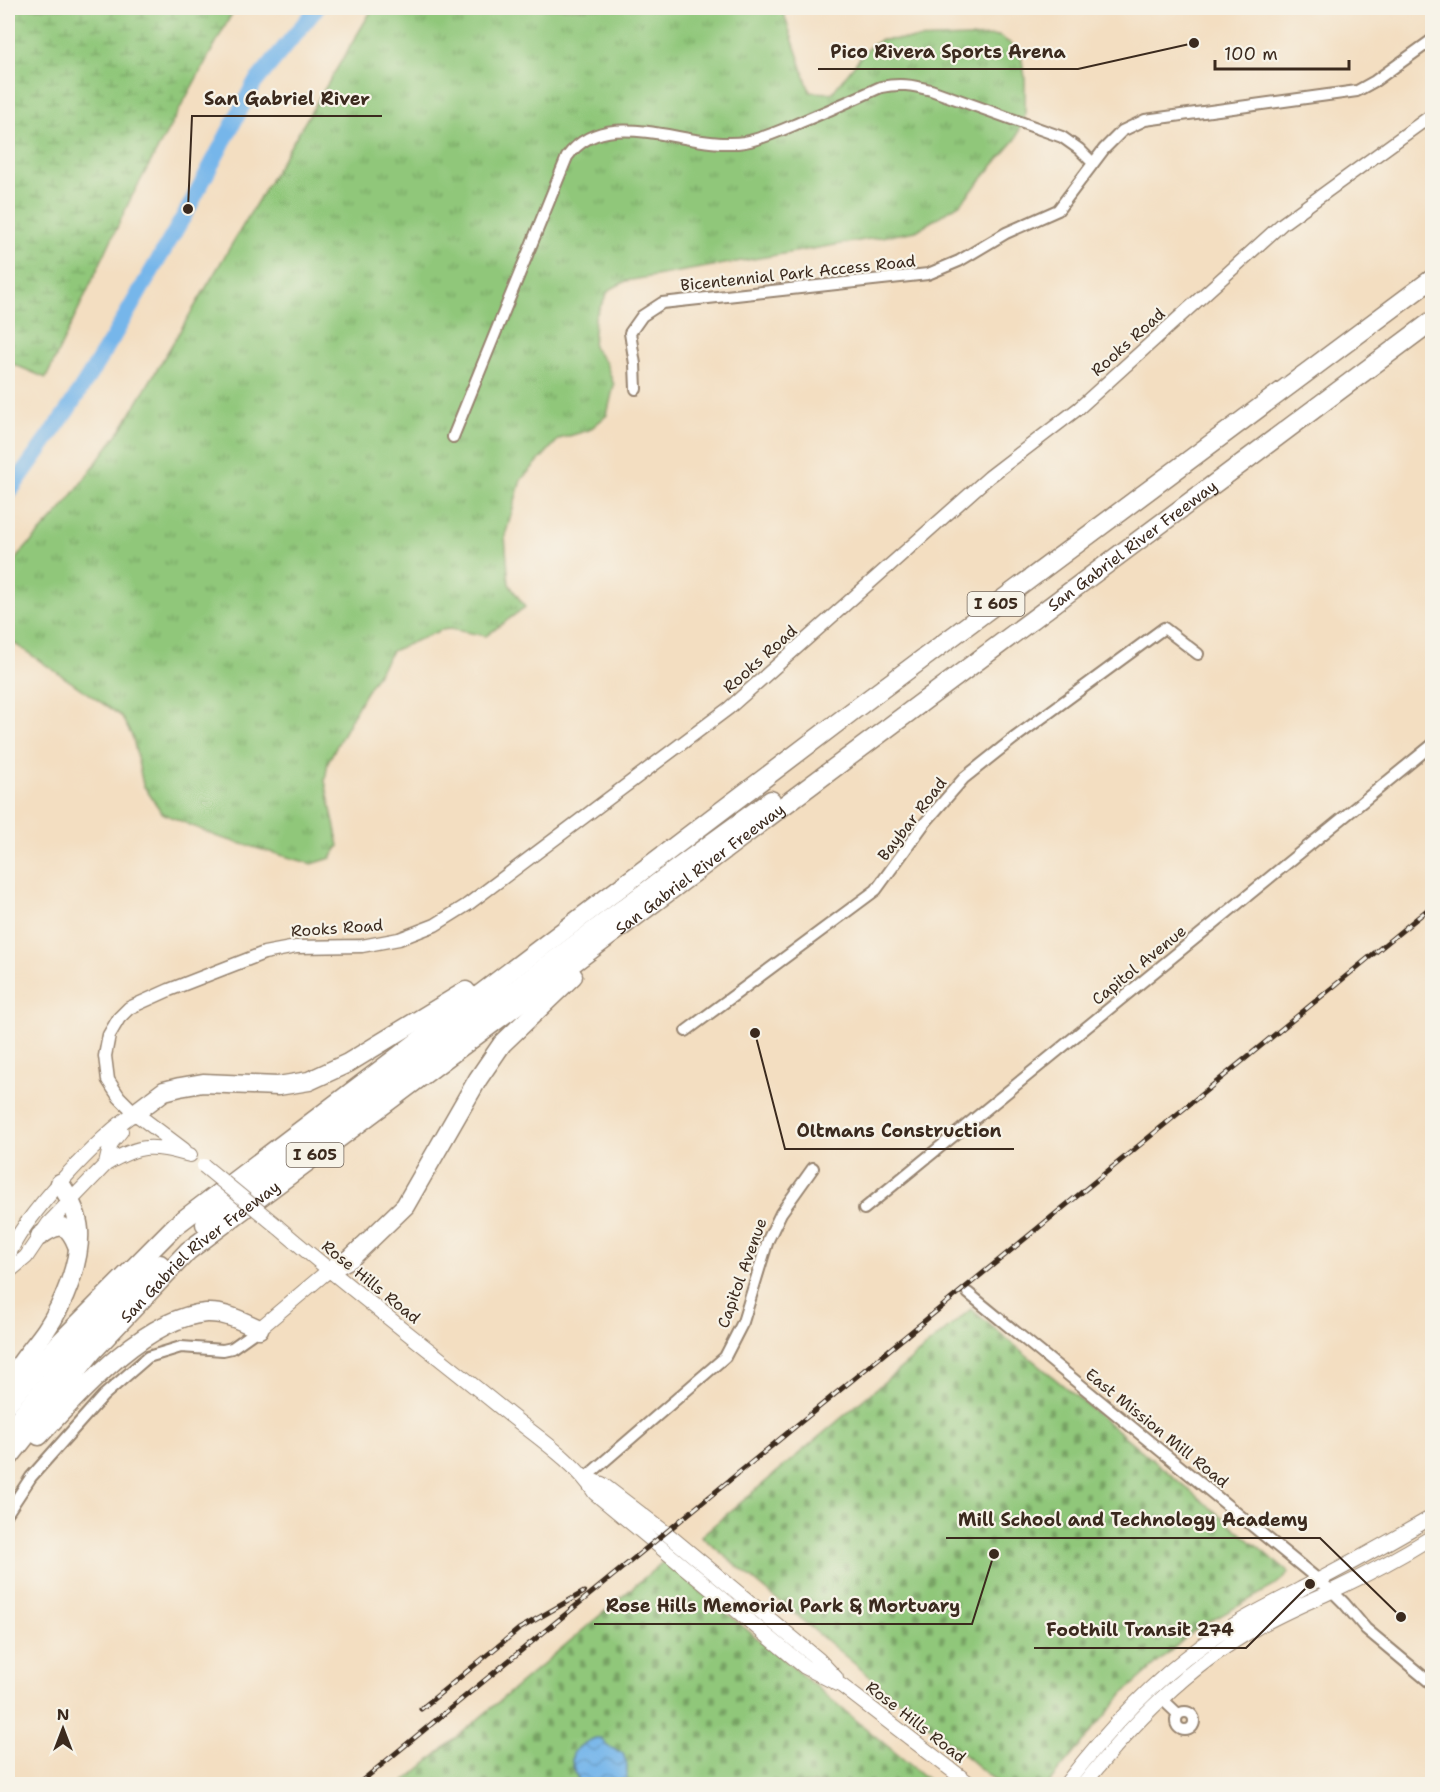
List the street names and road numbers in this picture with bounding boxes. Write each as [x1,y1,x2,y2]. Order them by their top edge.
street label: Bicentennial Park Access Road [679,250,917,296]
street label: Rooks Road [1087,303,1169,381]
street label: San Gabriel River Freeway [1043,475,1221,616]
road number: I 605 [968,592,1024,616]
street label: Rooks Road [719,620,801,698]
street label: Baybar Road [873,773,951,865]
street label: San Gabriel River Freeway [611,798,788,939]
street label: Rooks Road [290,914,384,942]
street label: Capitol Avenue [1087,920,1191,1010]
road number: I 605 [286,1143,344,1167]
street label: San Gabriel River Freeway [115,1176,284,1327]
street label: Capitol Avenue [712,1215,772,1331]
street label: Rose Hills Road [317,1236,425,1328]
street label: East Mission Mill Road [1081,1364,1233,1492]
street label: Rose Hills Road [862,1676,970,1768]

